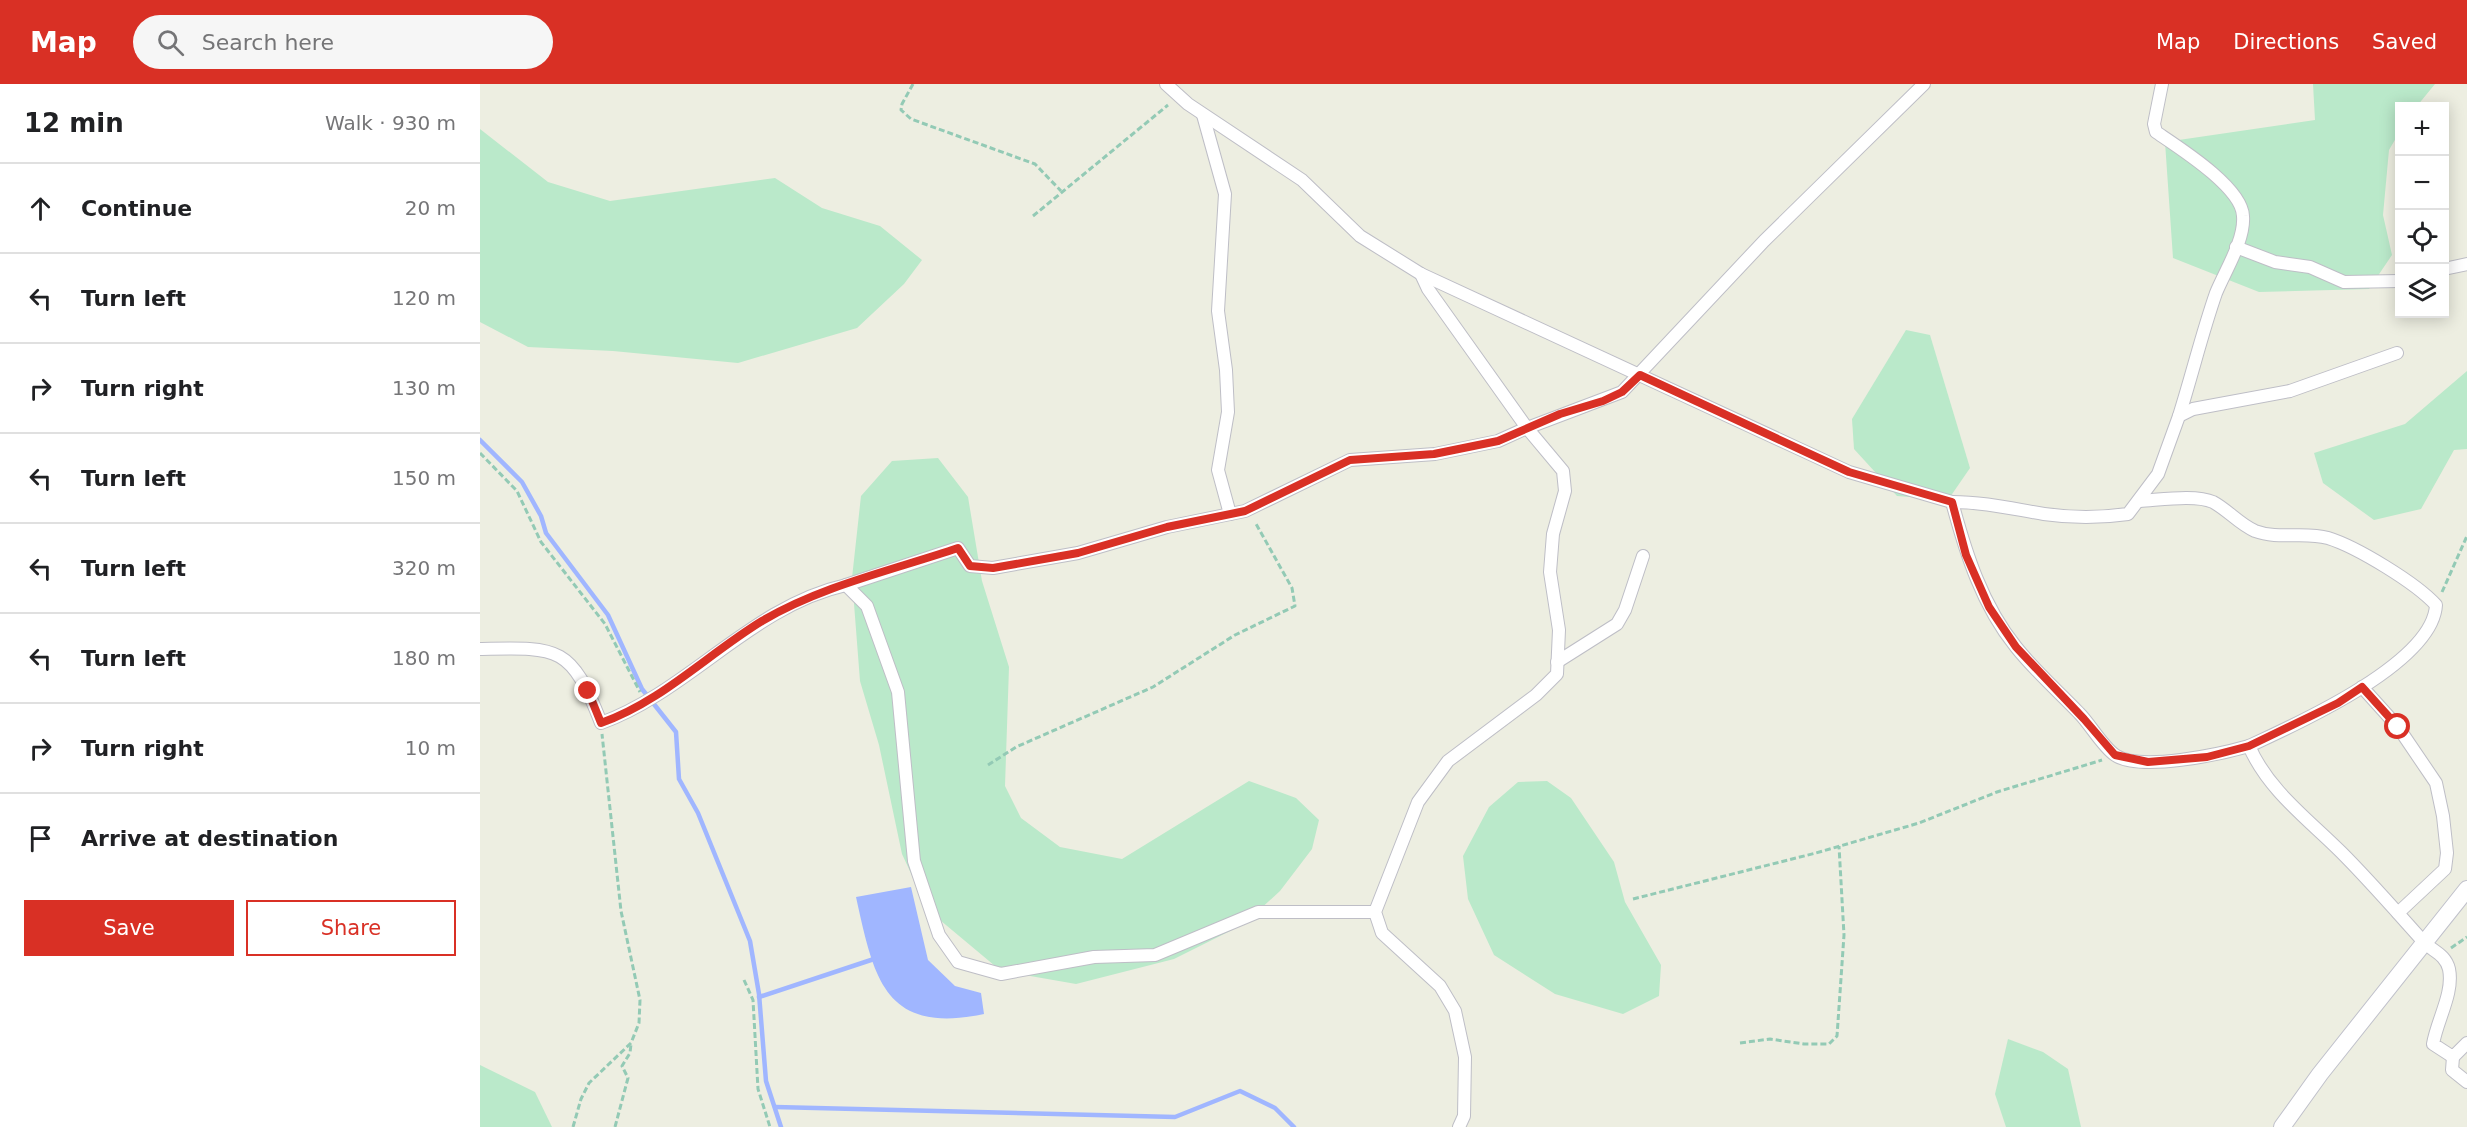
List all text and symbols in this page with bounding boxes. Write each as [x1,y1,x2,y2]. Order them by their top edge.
search box [133,15,553,69]
text: Map [30,26,97,59]
icon: search [154,26,187,59]
text: Search here [202,30,334,55]
text: Map [2156,30,2200,54]
text: Directions [2233,30,2339,54]
text: Saved [2372,30,2437,54]
map controls [2395,102,2449,318]
button: + [2395,102,2449,156]
text: 12 min [24,108,124,138]
text: Walk · 930 m [325,111,456,135]
button: − [2395,156,2449,210]
icon: ahead [24,192,57,225]
text: Continue [81,196,192,221]
text: 20 m [405,196,456,220]
button: locate [2395,210,2449,264]
button: layers [2395,264,2449,318]
icon: left [24,282,57,315]
text: Turn left [81,286,186,311]
text: 120 m [392,286,456,310]
icon: right [24,372,57,405]
text: Turn right [81,376,204,401]
text: 130 m [392,376,456,400]
icon: left [24,462,57,495]
text: Turn left [81,466,186,491]
text: 150 m [392,466,456,490]
icon: left [24,552,57,585]
text: Turn left [81,556,186,581]
text: 320 m [392,556,456,580]
icon: left [24,642,57,675]
text: Turn left [81,646,186,671]
text: 180 m [392,646,456,670]
route end [574,677,600,703]
route start [2384,713,2410,739]
icon: right [24,732,57,765]
text: Turn right [81,736,204,761]
text: 10 m [405,736,456,760]
icon: arrive [24,822,57,855]
text: Arrive at destination [81,826,338,851]
button: Save [24,900,234,956]
button: Share [246,900,456,956]

